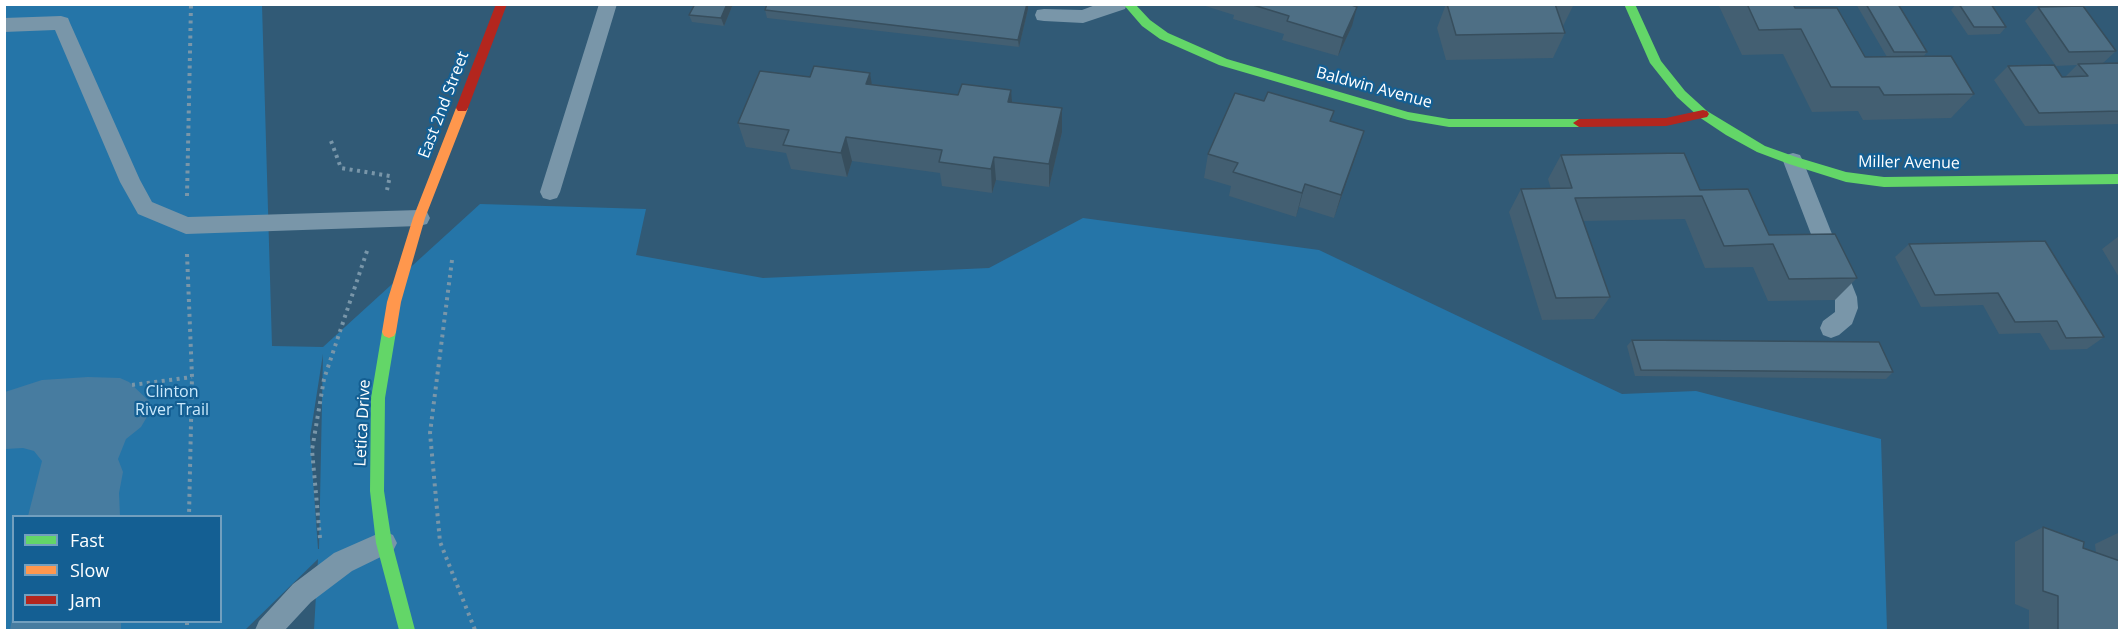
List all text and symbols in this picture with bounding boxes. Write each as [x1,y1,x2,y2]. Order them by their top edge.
street label: East 2nd Street [415,49,473,161]
street label: Baldwin Avenue [1314,63,1434,113]
street label: Miller Avenue [1858,153,1960,173]
street label: Letica Drive [351,379,375,467]
park label: Clinton River Trail [135,382,209,420]
legend [12,515,222,623]
text: Fast [70,528,104,552]
text: Slow [70,558,109,582]
text: Jam [70,588,102,612]

